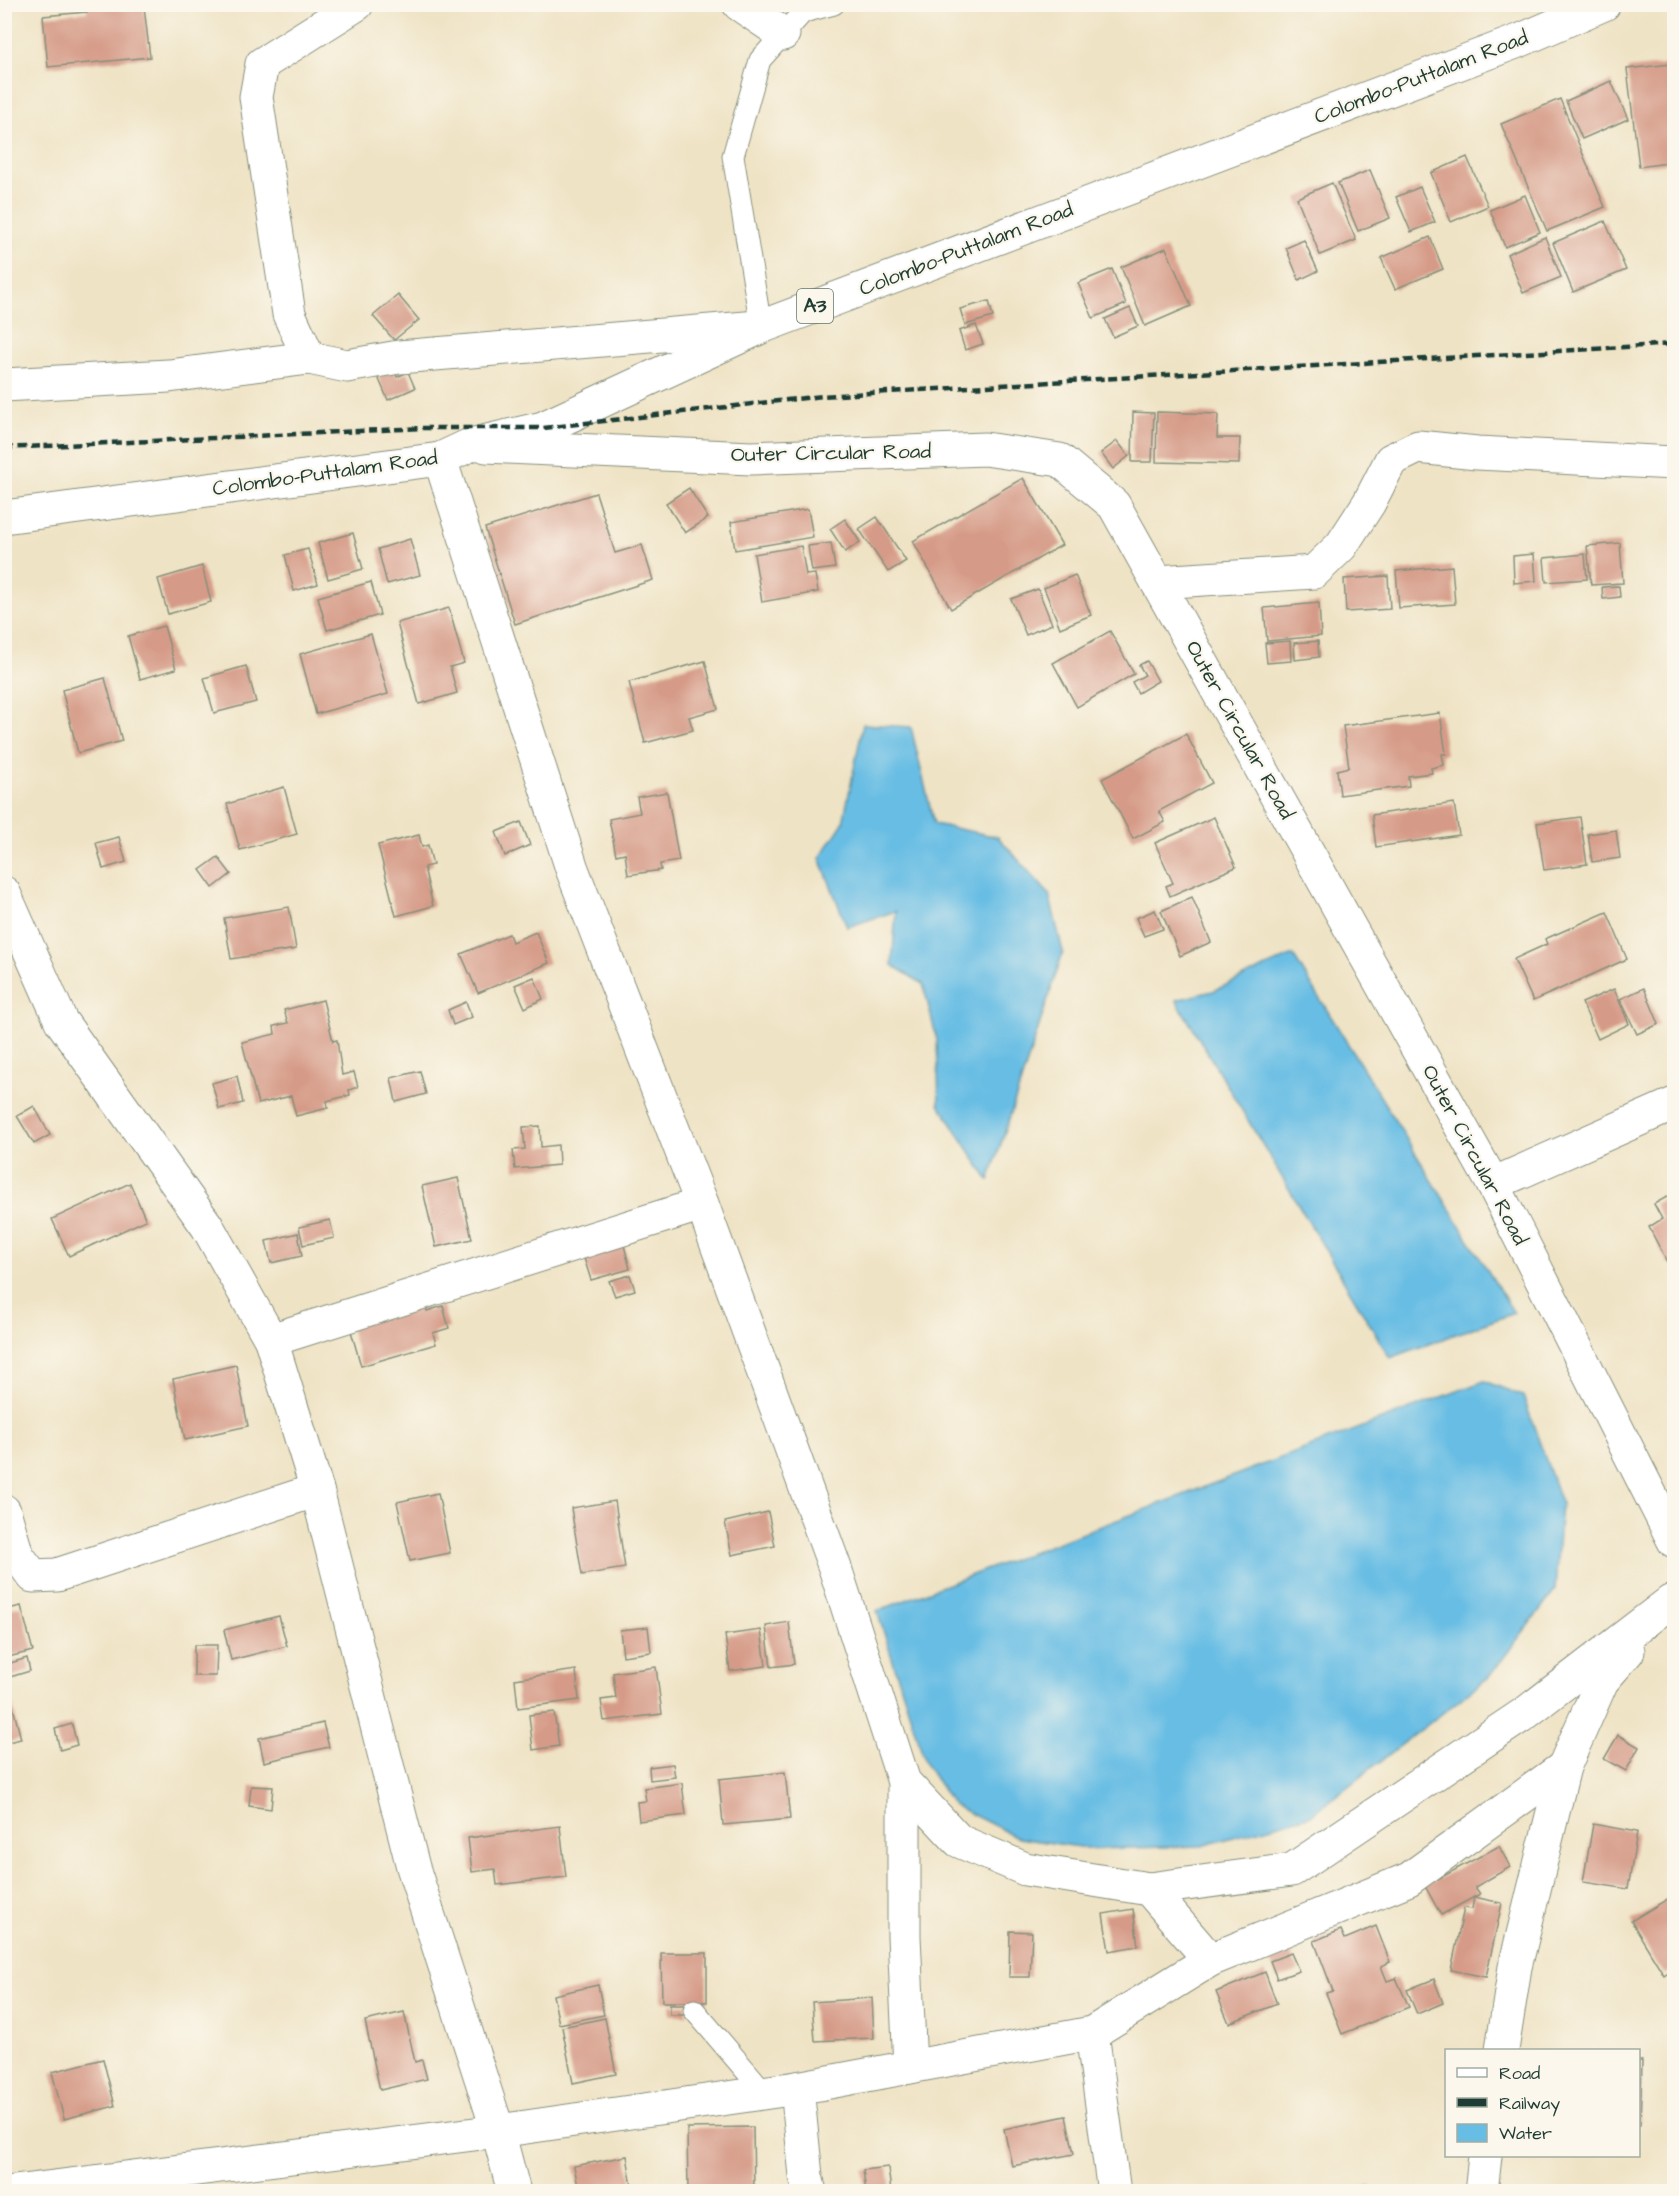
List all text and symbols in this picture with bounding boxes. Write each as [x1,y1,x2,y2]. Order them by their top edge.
street label: Colombo-Puttalam Road [1310,23,1532,131]
street label: Colombo-Puttalam Road [855,195,1077,303]
road number: A3 [797,289,833,323]
street label: Outer Circular Road [731,437,932,469]
street label: Colombo-Puttalam Road [211,443,440,503]
street label: Outer Circular Road [1179,635,1301,825]
street label: Outer Circular Road [1415,1060,1535,1250]
legend [1445,2049,1640,2157]
text: Road [1499,2061,1540,2086]
text: Railway [1499,2091,1560,2117]
text: Water [1499,2121,1552,2146]

